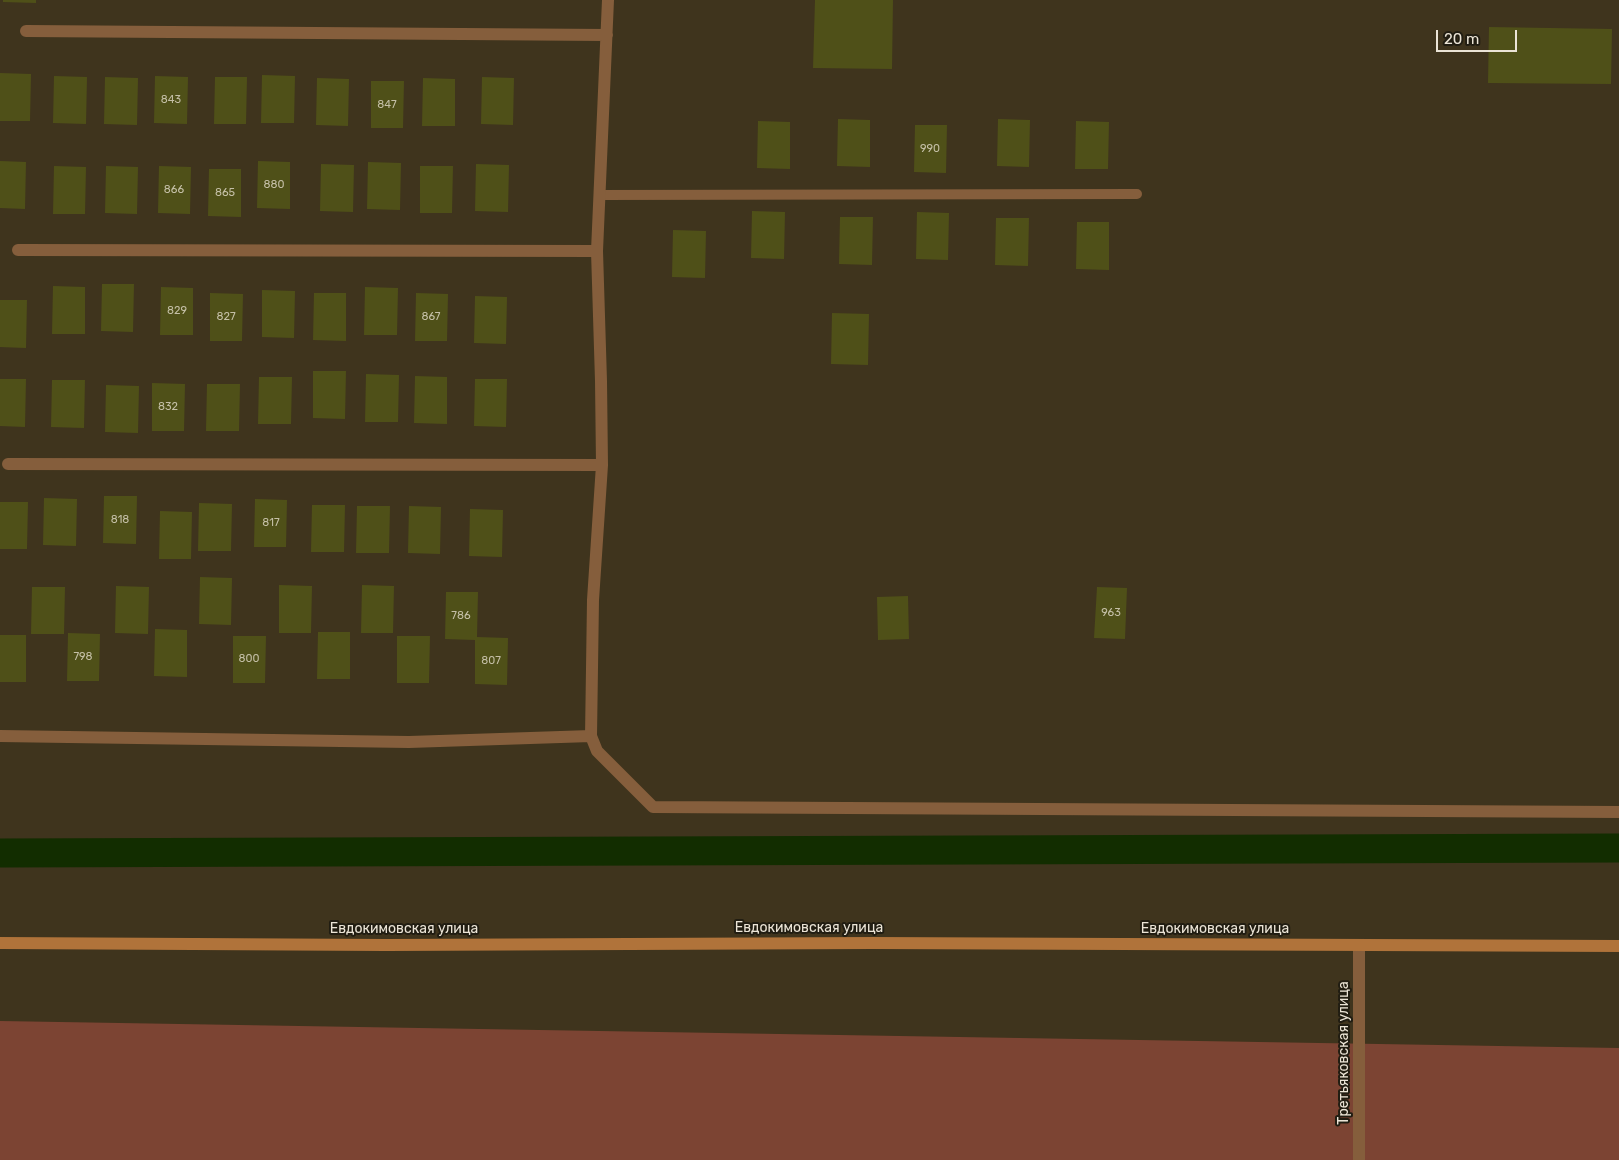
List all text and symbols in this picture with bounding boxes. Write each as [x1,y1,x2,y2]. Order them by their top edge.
scale bar [1439,20,1520,52]
text: 20 m [1444,30,1479,48]
house number: 843 [161,93,181,107]
house number: 847 [377,98,397,112]
house number: 990 [920,142,940,156]
house number: 880 [264,178,284,192]
house number: 866 [164,183,184,197]
house number: 865 [215,186,235,200]
house number: 829 [167,304,187,318]
house number: 827 [216,310,236,324]
house number: 867 [422,310,440,324]
house number: 832 [158,400,178,414]
house number: 818 [111,513,129,527]
house number: 817 [262,516,280,530]
house number: 963 [1101,606,1121,620]
house number: 786 [451,609,471,623]
house number: 798 [73,650,93,664]
house number: 800 [239,652,259,666]
house number: 807 [481,654,501,668]
street label: Евдокимовская улица [735,920,883,936]
street label: Евдокимовская улица [330,921,478,937]
street label: Евдокимовская улица [1141,921,1289,937]
street label: Третьяковская улица [1336,981,1352,1125]

